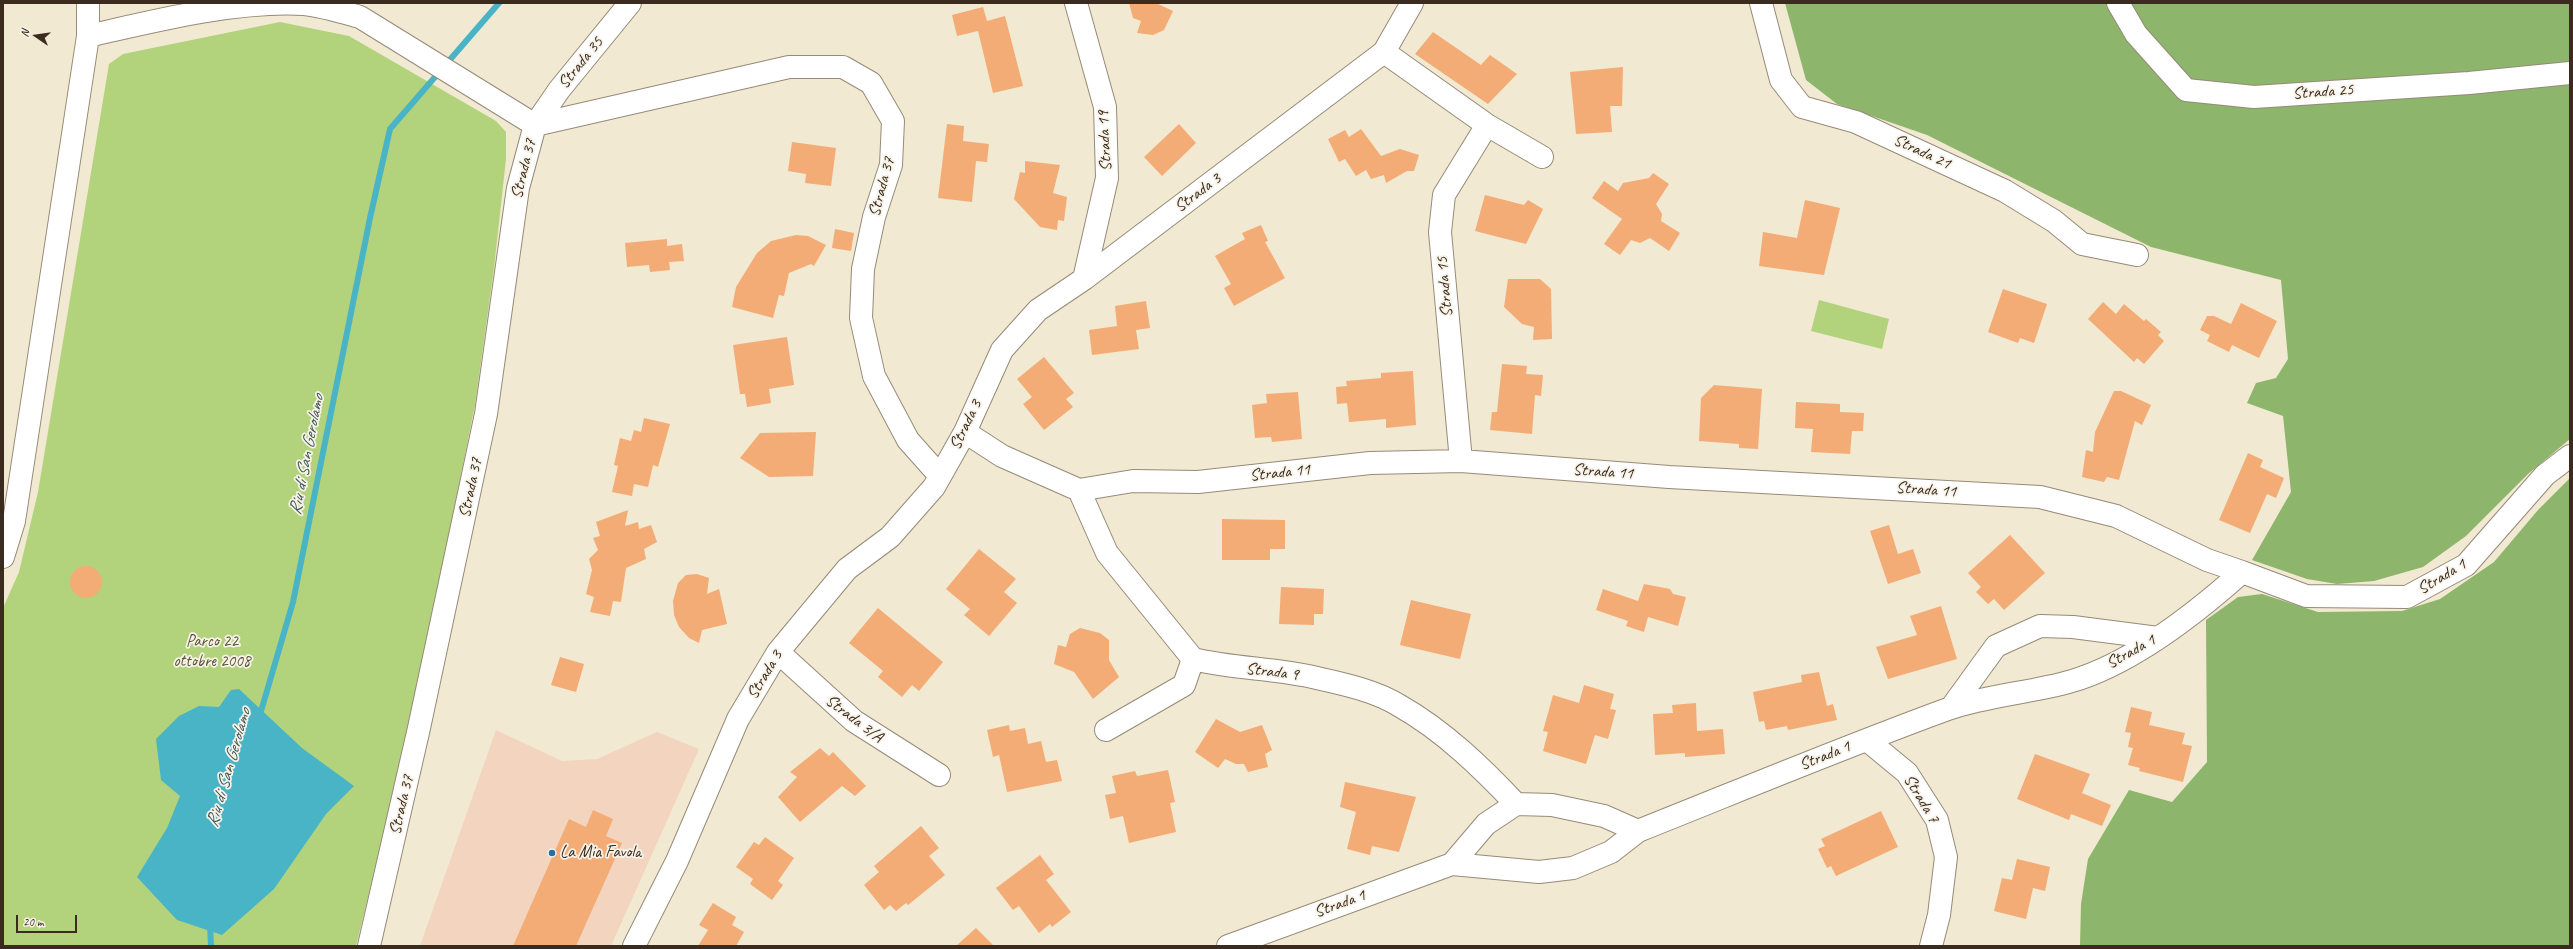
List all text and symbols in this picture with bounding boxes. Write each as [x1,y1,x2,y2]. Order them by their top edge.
north arrow [16,16,56,56]
text: N [17,28,32,38]
street label: Strada 35 [554,33,608,93]
street label: Strada 25 [2292,80,2354,104]
street label: Strada 19 [1093,110,1117,172]
street label: Strada 21 [1890,130,1954,174]
street label: Strada 37 [507,137,541,201]
street label: Strada 37 [864,155,900,219]
street label: Strada 3 [1171,169,1225,217]
street label: Strada 15 [1432,256,1458,318]
water label: Riu di San Gerolamo [285,393,329,517]
street label: Strada 3 [945,397,987,453]
street label: Strada 37 [455,456,487,520]
street label: Strada 11 [1249,460,1311,486]
street label: Strada 11 [1572,460,1634,484]
street label: Strada 11 [1895,478,1957,502]
street label: Strada 1 [2414,555,2470,599]
street label: Strada 1 [2103,630,2159,674]
park label: Parco 22 ottobre 2008 [173,632,251,672]
street label: Strada 3 [743,647,787,703]
street label: Strada 9 [1244,659,1300,685]
street label: Strada 3/A [821,691,887,747]
water label: Riu di San Gerolamo [202,706,256,830]
street label: Strada 1 [1797,737,1853,775]
street label: Strada 7 [1899,771,1943,827]
street label: Strada 37 [385,773,419,837]
place label: La Mia Favola [560,843,641,863]
marker: La Mia Favola [547,848,557,858]
street label: Strada 1 [1312,885,1368,923]
scale bar [18,907,79,933]
text: 20 m [23,914,43,930]

